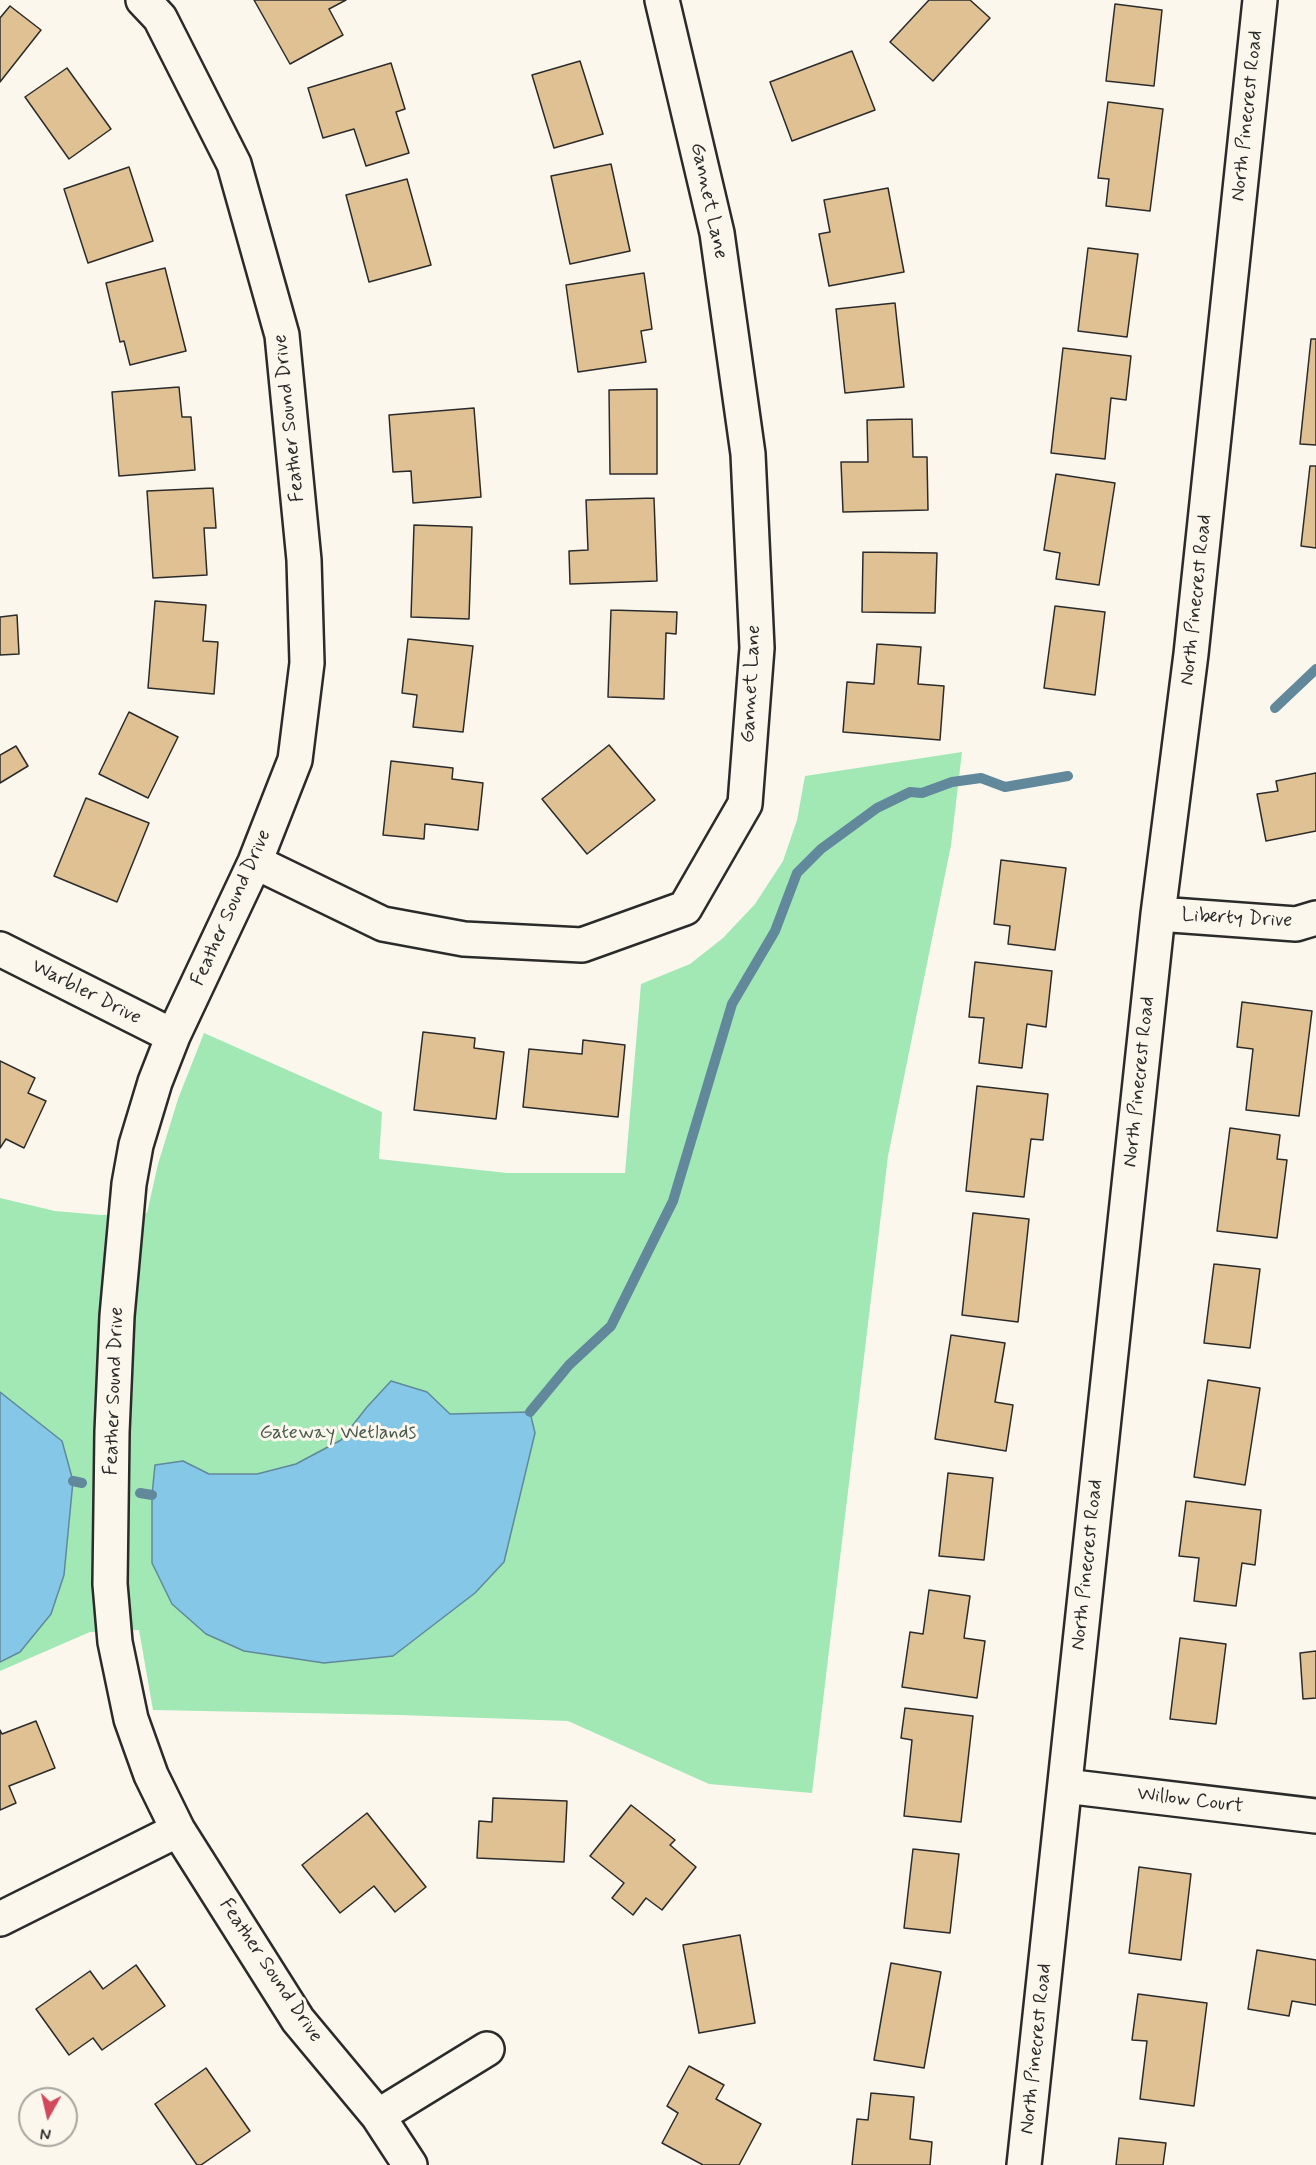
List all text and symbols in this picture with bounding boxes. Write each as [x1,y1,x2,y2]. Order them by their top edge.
street label: North Pinecrest Road [1227,29,1269,203]
street label: Gannet Lane [684,141,732,261]
street label: Feather Sound Drive [269,333,311,503]
street label: North Pinecrest Road [1176,513,1218,687]
street label: Gannet Lane [737,624,767,744]
street label: Feather Sound Drive [187,826,277,990]
street label: Liberty Drive [1181,904,1293,934]
street label: Warbler Drive [27,955,145,1031]
street label: North Pinecrest Road [1119,995,1161,1169]
street label: Feather Sound Drive [100,1306,130,1476]
park label: Gateway Wetlands [260,1422,416,1446]
street label: North Pinecrest Road [1067,1478,1109,1652]
street label: Willow Court [1135,1783,1245,1819]
street label: Feather Sound Drive [213,1894,327,2048]
street label: North Pinecrest Road [1016,1962,1058,2136]
north arrow [18,2087,78,2147]
text: N [39,2122,52,2144]

